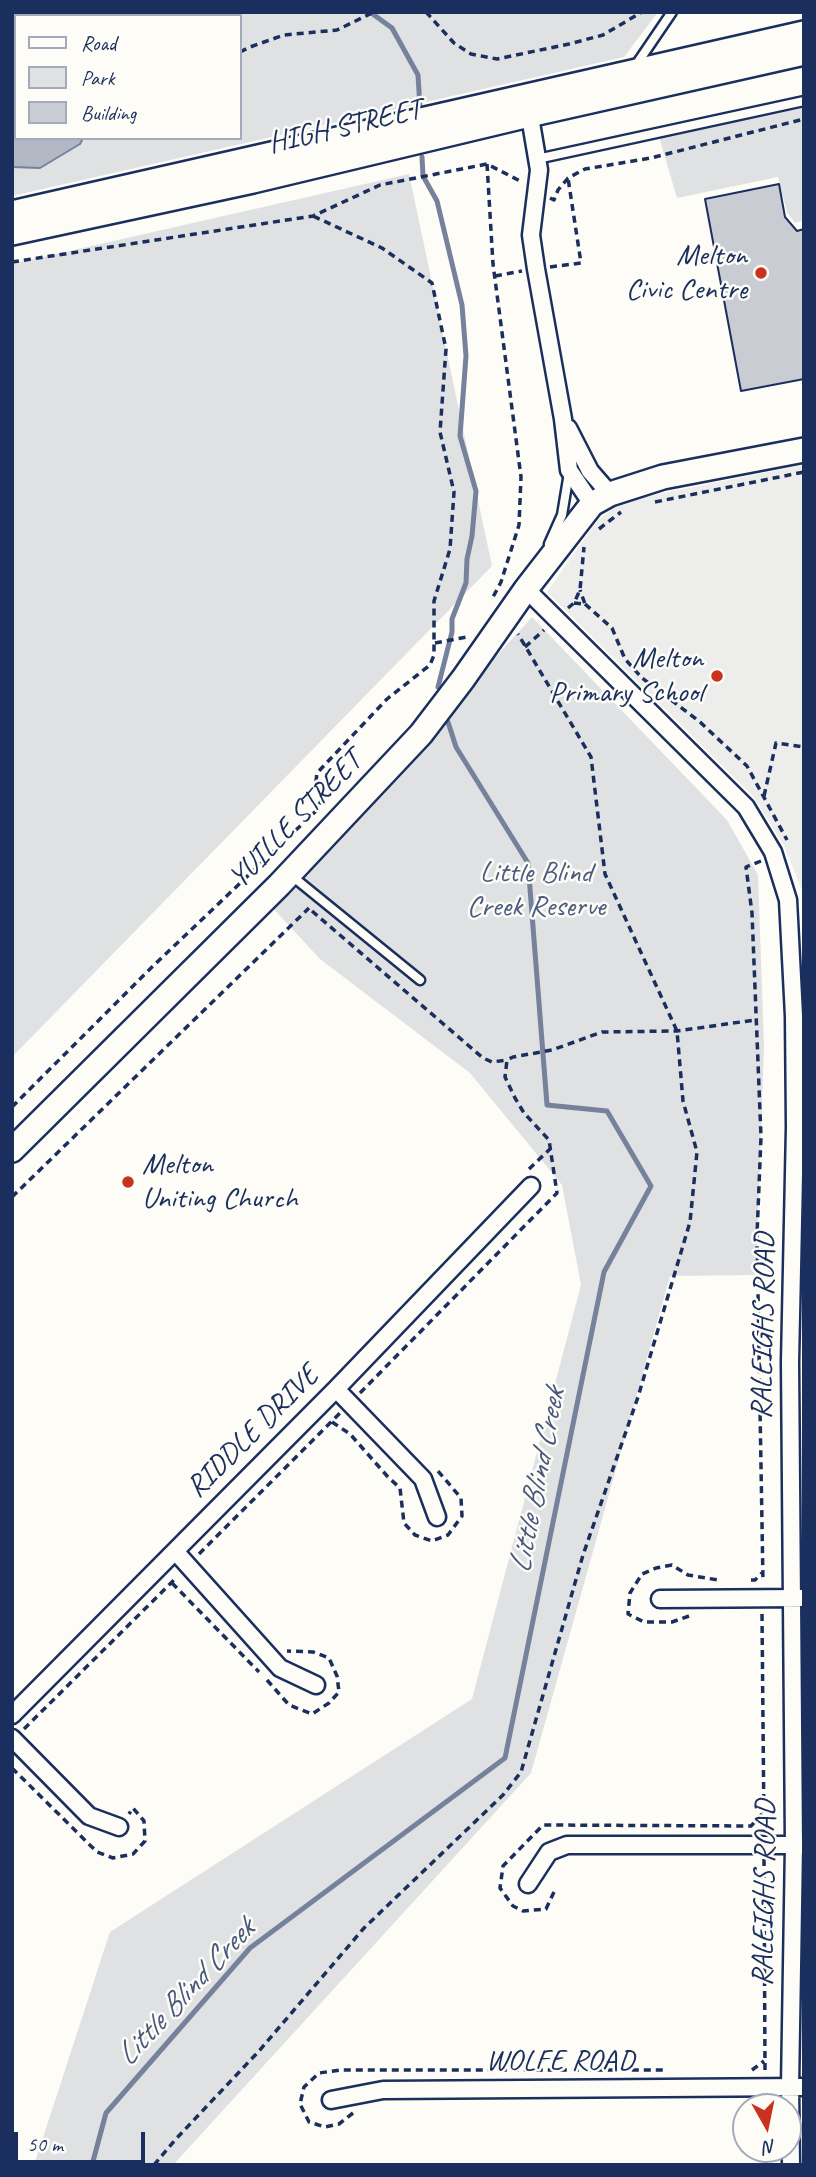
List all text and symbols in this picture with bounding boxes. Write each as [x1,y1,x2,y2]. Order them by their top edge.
legend [14,14,242,140]
text: Road [81,30,116,56]
text: Park [81,65,114,91]
street label: HIGH STREET [265,92,425,162]
text: Building [81,100,136,126]
place label: Melton Civic Centre [626,238,747,308]
marker: Melton Civic Centre [753,265,769,281]
place label: Melton Primary School [549,641,703,712]
marker: Melton Primary School [709,668,725,684]
street label: YUILLE STREET [222,744,370,896]
park label: Little Blind Creek Reserve [467,855,605,925]
place label: Melton Uniting Church [142,1147,298,1218]
marker: Melton Uniting Church [120,1174,136,1190]
street label: RALEIGHS ROAD [744,1233,784,1419]
street label: RIDDLE DRIVE [179,1358,327,1506]
water label: Little Blind Creek [501,1386,575,1576]
street label: RALEIGHS ROAD [745,1800,785,1986]
water label: Little Blind Creek [108,1912,264,2074]
street label: WOLFE ROAD [486,2043,634,2079]
north arrow [732,2093,802,2163]
scale bar [18,2118,149,2162]
text: 50 m [27,2131,63,2157]
text: N [762,2134,778,2160]

